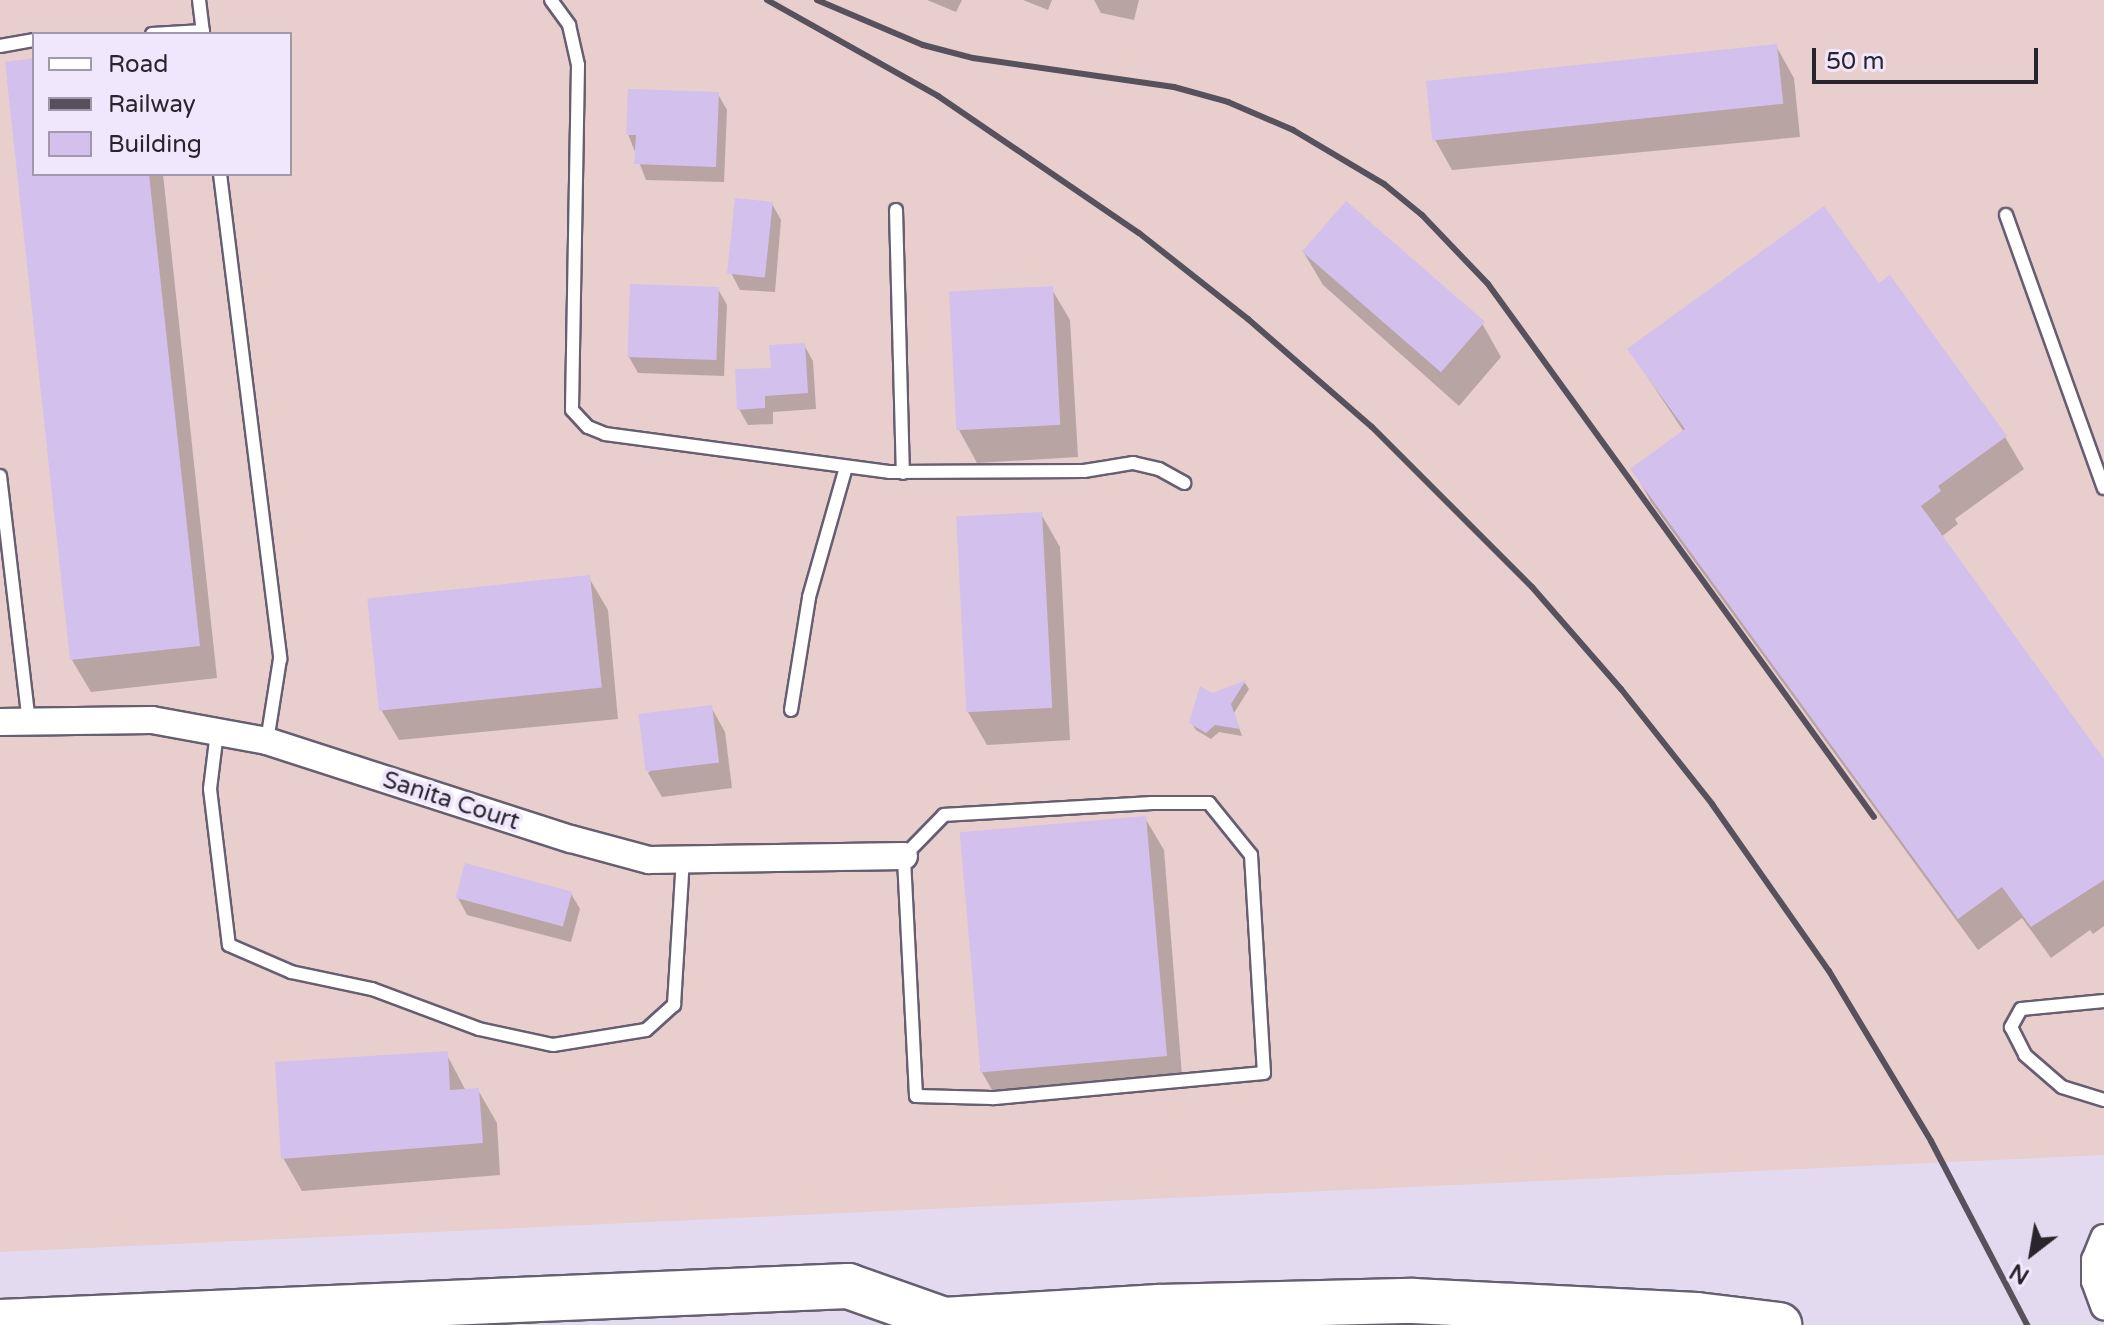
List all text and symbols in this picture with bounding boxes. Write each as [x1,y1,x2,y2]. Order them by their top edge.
legend [32,32,292,176]
scale bar [1816,32,2042,82]
text: 50 m [1826,47,1884,76]
text: Road [108,50,168,79]
text: Railway [108,90,196,119]
text: Building [108,130,202,159]
street label: Sanita Court [379,765,523,837]
north arrow [1992,1213,2072,1293]
text: N [2005,1258,2034,1289]

